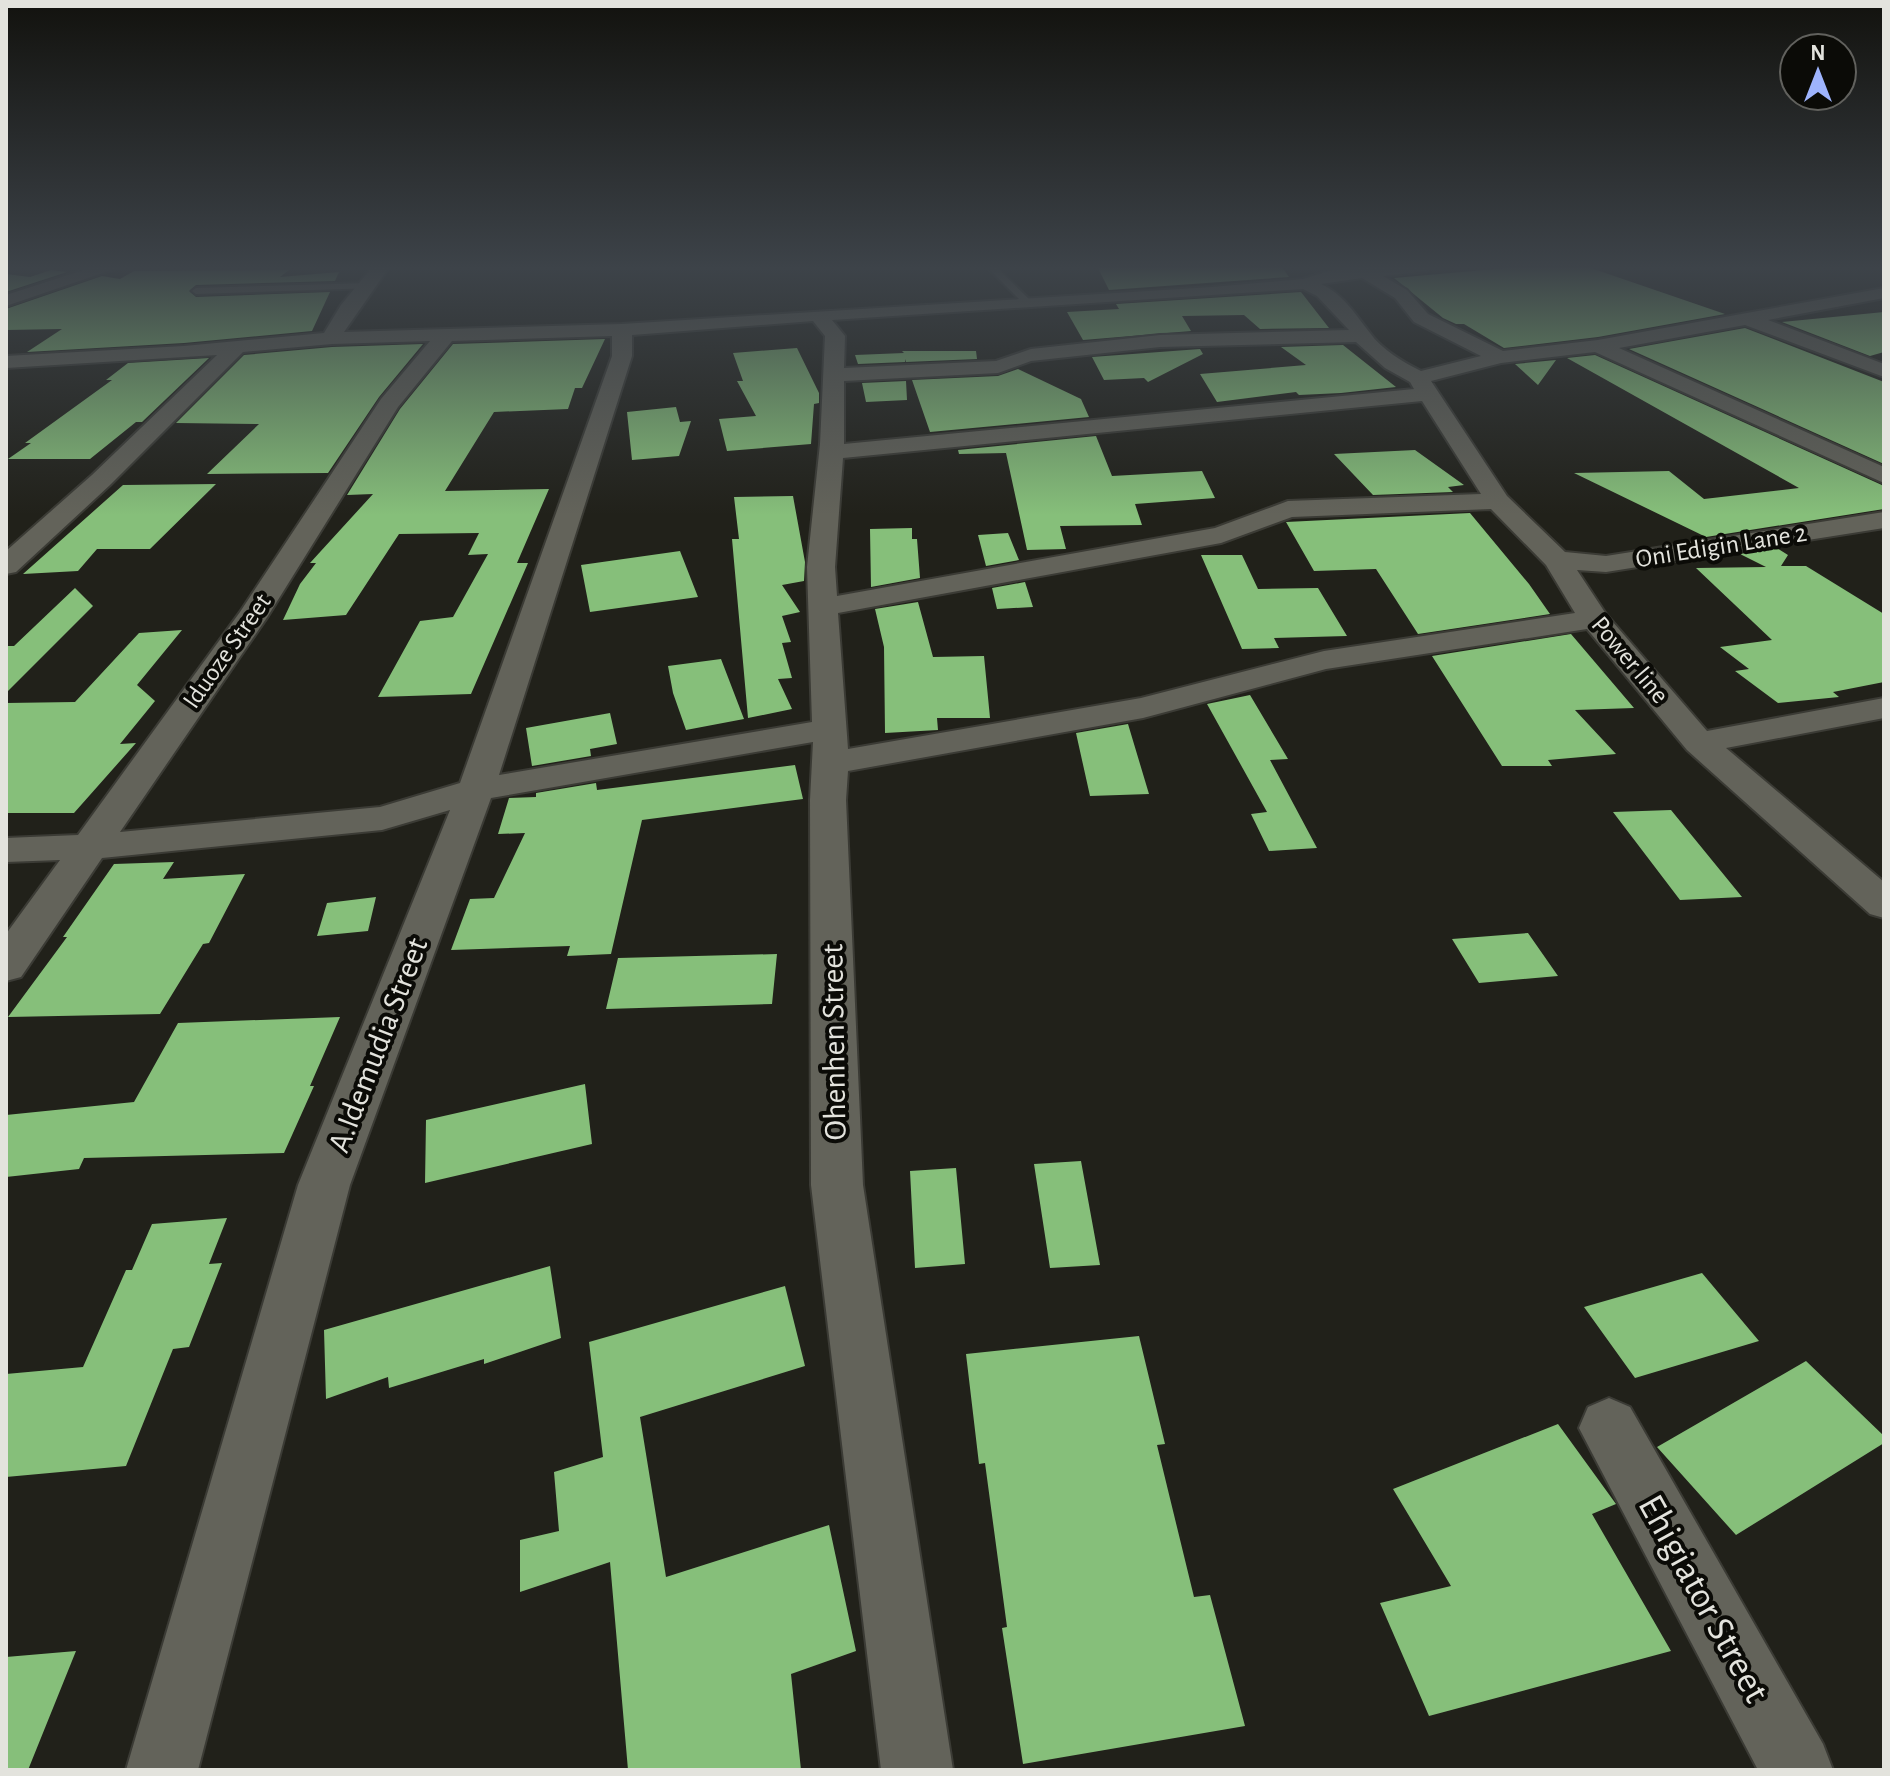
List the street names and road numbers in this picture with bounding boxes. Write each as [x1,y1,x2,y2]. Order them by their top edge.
street label: Oni Edigin Lane 2 [1634,520,1809,572]
street label: Iduoze Street [178,589,276,713]
street label: Power line [1586,612,1674,708]
street label: A.Idemudia Street [322,933,434,1157]
street label: Ohenhen Street [816,943,852,1141]
street label: Ehigiator Street [1631,1489,1775,1709]

